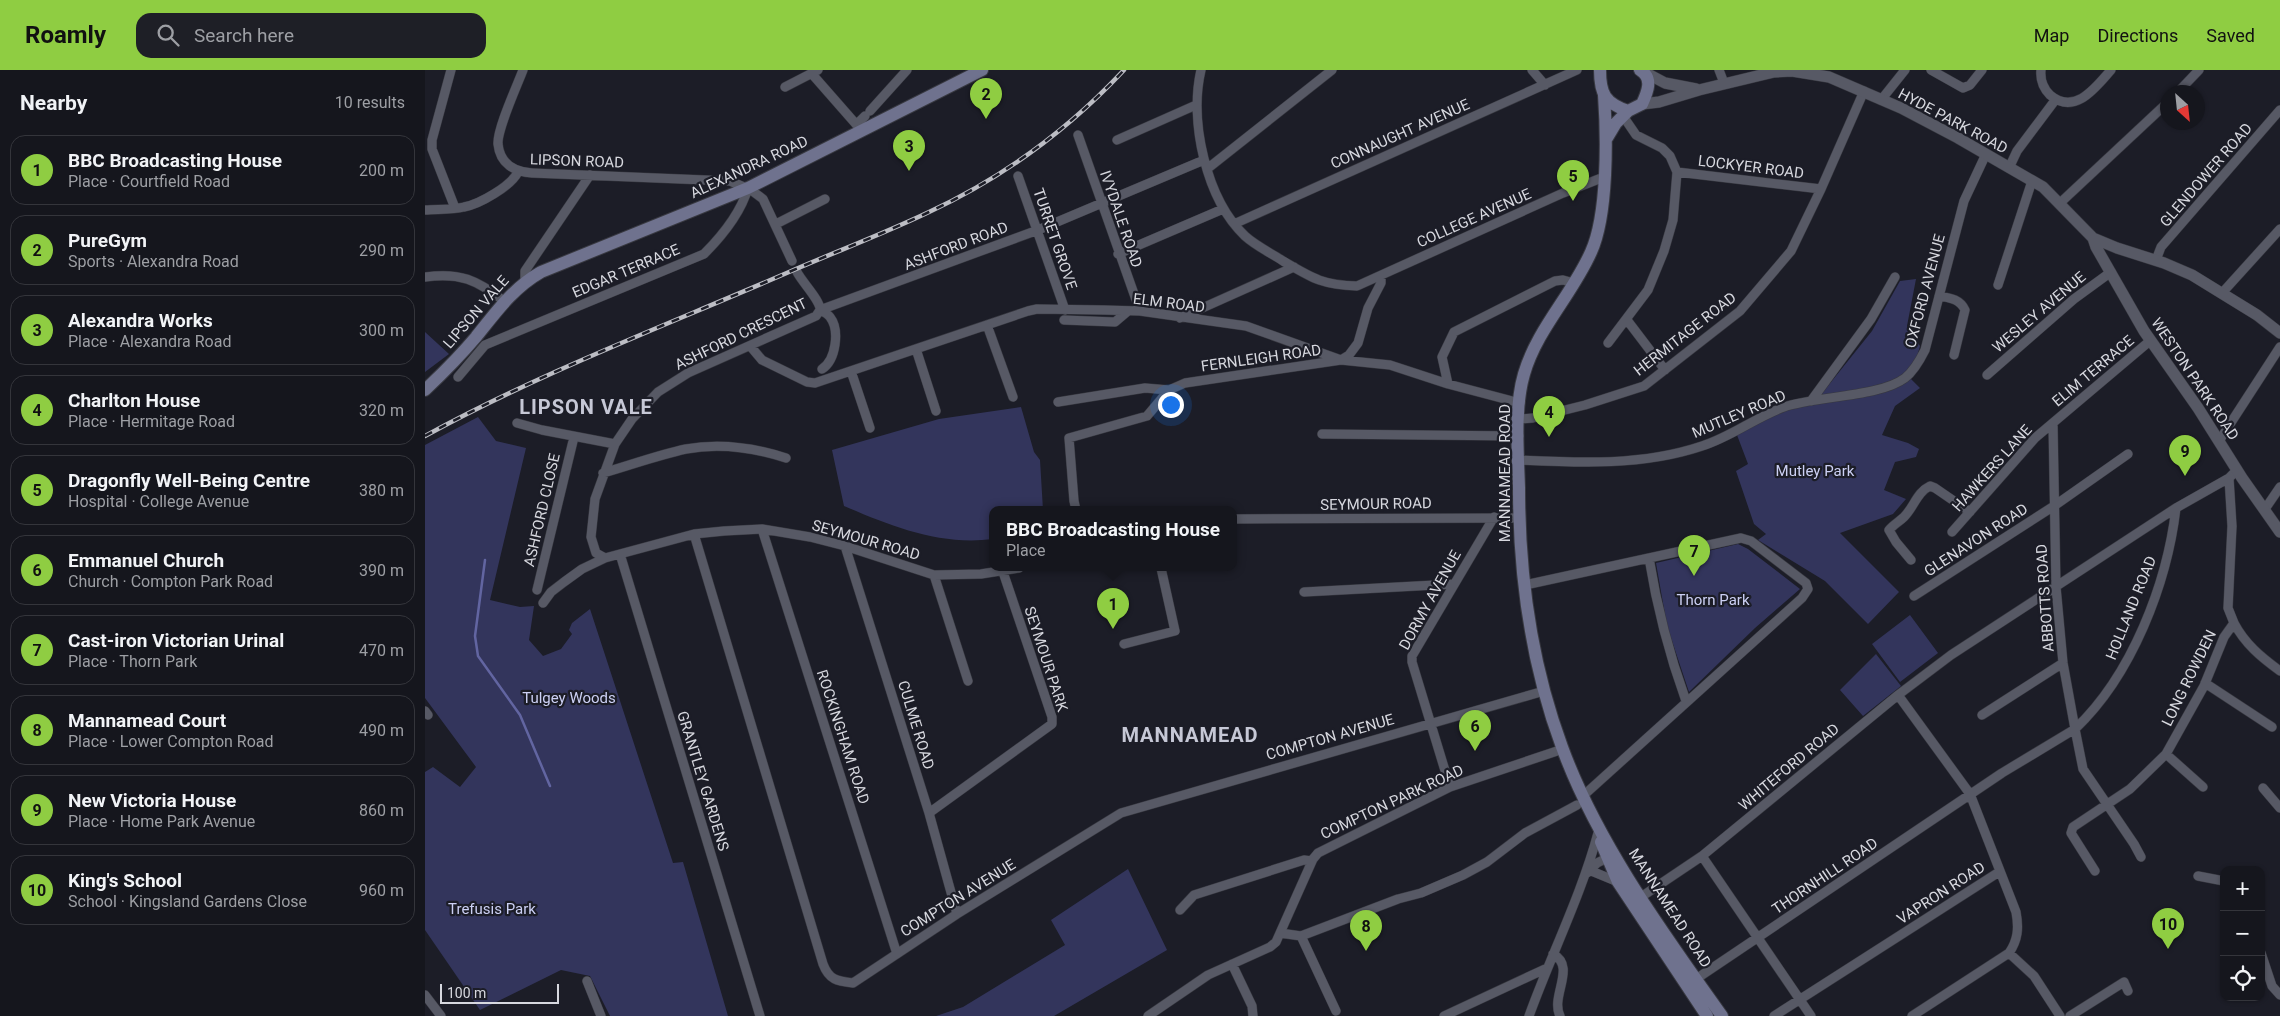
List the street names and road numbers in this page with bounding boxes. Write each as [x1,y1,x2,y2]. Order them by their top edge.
street label: HYDE PARK ROAD [1895,85,2011,157]
street label: CONNAUGHT AVENUE [1328,95,1473,173]
street label: GLENDOWER ROAD [2156,119,2256,231]
street label: ALEXANDRA ROAD [687,132,811,202]
street label: LIPSON ROAD [530,150,624,172]
street label: LOCKYER ROAD [1697,152,1805,182]
street label: IVYDALE ROAD [1096,168,1146,270]
street label: COLLEGE AVENUE [1414,184,1534,251]
street label: TURRET GROVE [1029,186,1081,292]
street label: ASHFORD ROAD [901,218,1011,274]
street label: OXFORD AVENUE [1901,232,1949,350]
street label: EDGAR TERRACE [570,240,683,302]
street label: WESLEY AVENUE [1989,267,2090,356]
street label: LIPSON VALE [439,272,513,352]
street label: HERMITAGE ROAD [1630,288,1740,380]
street label: ELM ROAD [1132,290,1206,316]
street label: ASHFORD CRESCENT [672,294,810,374]
street label: WESTON PARK ROAD [2147,314,2243,444]
street label: ELIM TERRACE [2048,331,2138,410]
street label: FERNLEIGH ROAD [1200,341,1322,375]
street label: MUTLEY ROAD [1689,386,1789,442]
street label: MANNAMEAD ROAD [1496,404,1514,542]
street label: HAWKERS LANE [1948,421,2036,515]
street label: ASHFORD CLOSE [520,451,564,569]
street label: SEYMOUR ROAD [1320,494,1432,514]
street label: GLENAVON ROAD [1921,500,2031,580]
street label: SEYMOUR ROAD [810,516,922,564]
street label: ABBOTTS ROAD [2032,543,2058,653]
street label: DORMY AVENUE [1395,547,1465,653]
street label: HOLLAND ROAD [2102,553,2160,663]
street label: SEYMOUR PARK [1021,604,1072,714]
street label: LONG ROWDEN [2158,627,2220,729]
street label: ROCKINGHAM ROAD [813,668,873,806]
street label: CULME ROAD [894,678,938,772]
street label: GRANTLEY GARDENS [673,709,733,853]
street label: COMPTON AVENUE [1264,710,1397,764]
street label: WHITEFORD ROAD [1735,720,1843,814]
street label: COMPTON PARK ROAD [1318,761,1466,843]
street label: THORNHILL ROAD [1769,834,1881,918]
street label: MANNAMEAD ROAD [1625,845,1715,971]
street label: COMPTON AVENUE [897,855,1019,941]
street label: VAPRON ROAD [1894,858,1988,928]

